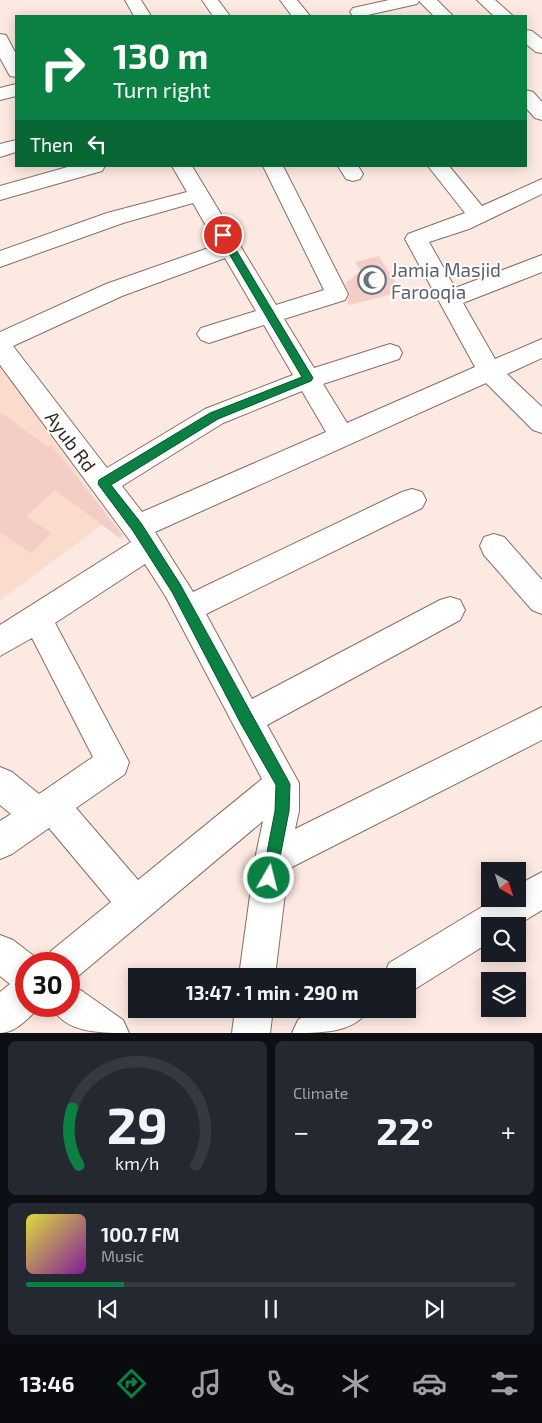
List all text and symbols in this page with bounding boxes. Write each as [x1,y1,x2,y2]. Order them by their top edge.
text: 130 m [113,34,208,76]
icon: right [30,35,95,100]
text: Turn right [113,76,211,102]
icon: left [83,130,111,158]
text: Then [30,133,73,156]
pin [202,214,244,256]
icon: arrive [209,221,237,249]
place label: Jamia Masjid Farooqia [391,258,501,303]
mosque icon: Jamia Masjid Farooqia [357,265,387,295]
street label: Ayub Rd [41,406,101,476]
position arrow [242,851,294,903]
north arrow [481,862,526,908]
map controls [481,862,526,1017]
button: search [481,917,526,962]
speed limit sign: 30 [15,952,80,1017]
button: layers [481,972,526,1017]
text: 13:47 · 1 min · 290 m [186,981,358,1004]
text: Climate [293,1083,348,1102]
text: 29 [107,1092,168,1154]
text: 22° [376,1107,434,1153]
text: − [293,1114,309,1148]
text: + [501,1114,516,1148]
text: km/h [115,1152,160,1174]
text: 100.7 FM [101,1223,179,1246]
text: Music [101,1246,144,1265]
icon: previous [94,1295,122,1323]
icon: pause [257,1295,285,1323]
icon: next [420,1295,448,1323]
icon: directions [114,1366,149,1401]
icon: music [189,1366,224,1401]
icon: phone [263,1366,298,1401]
icon: climate [338,1366,373,1401]
icon: car [412,1366,447,1401]
icon: filters [487,1366,522,1401]
text: 13:46 [20,1370,74,1396]

